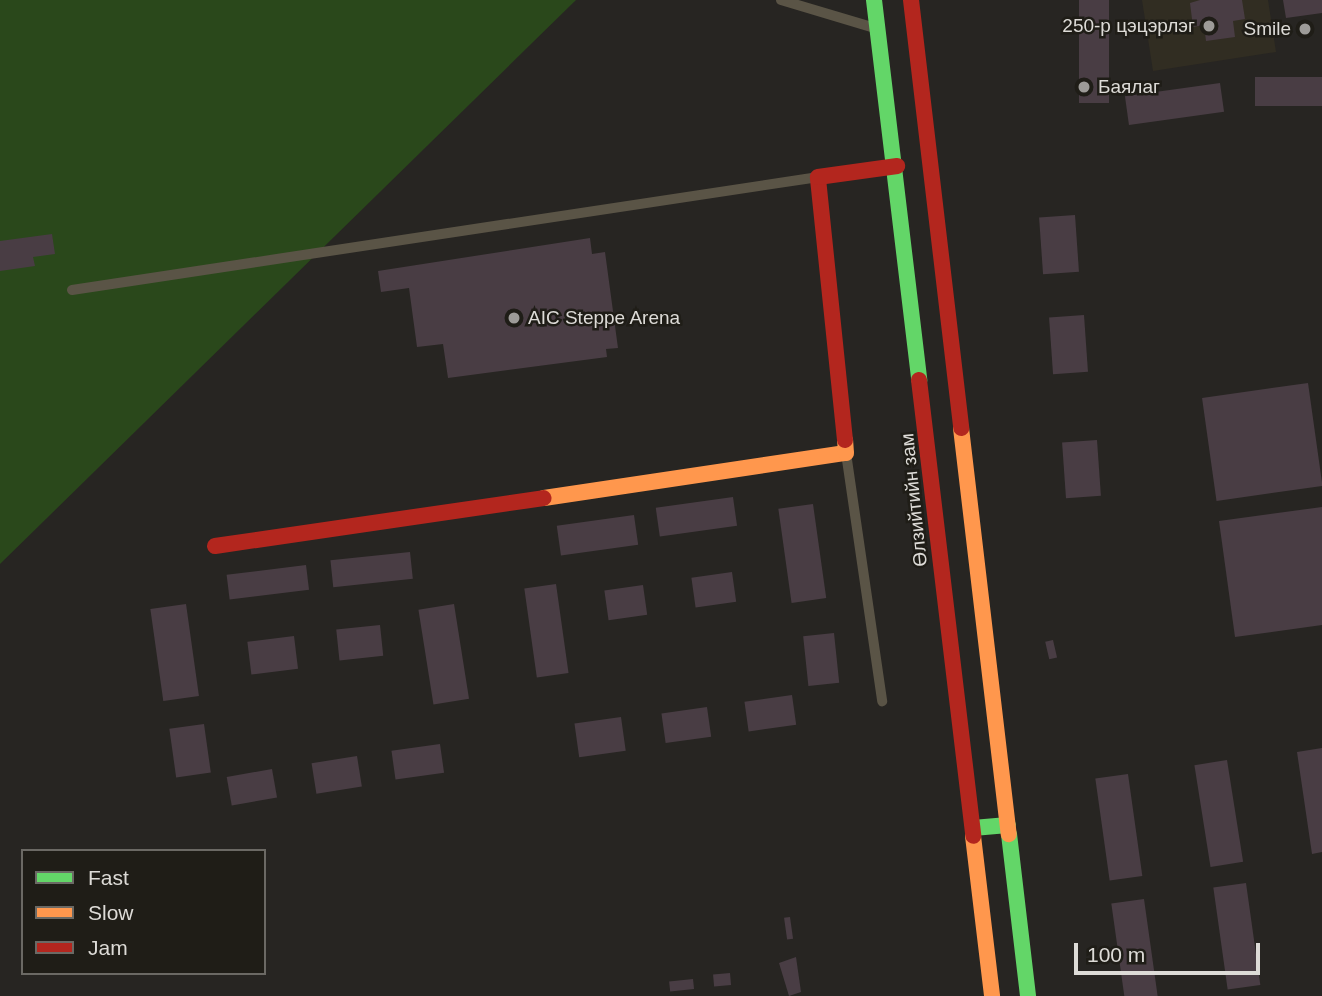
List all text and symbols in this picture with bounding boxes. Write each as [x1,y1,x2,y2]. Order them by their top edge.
place label: 250-р цэцэрлэг [1062,15,1195,37]
marker: 250-р цэцэрлэг [1201,18,1217,34]
place label: Smile [1243,18,1291,40]
marker: Smile [1297,21,1313,37]
place label: Баялаг [1098,76,1160,98]
marker: Баялаг [1076,79,1092,95]
place label: AIC Steppe Arena [528,307,681,329]
marker: AIC Steppe Arena [506,310,522,326]
street label: Өлзийтийн зам [896,432,932,568]
legend [21,849,266,975]
text: Fast [88,866,129,889]
text: Slow [88,901,134,924]
scale bar [1077,930,1262,974]
text: Jam [88,936,128,959]
text: 100 m [1087,943,1145,966]

